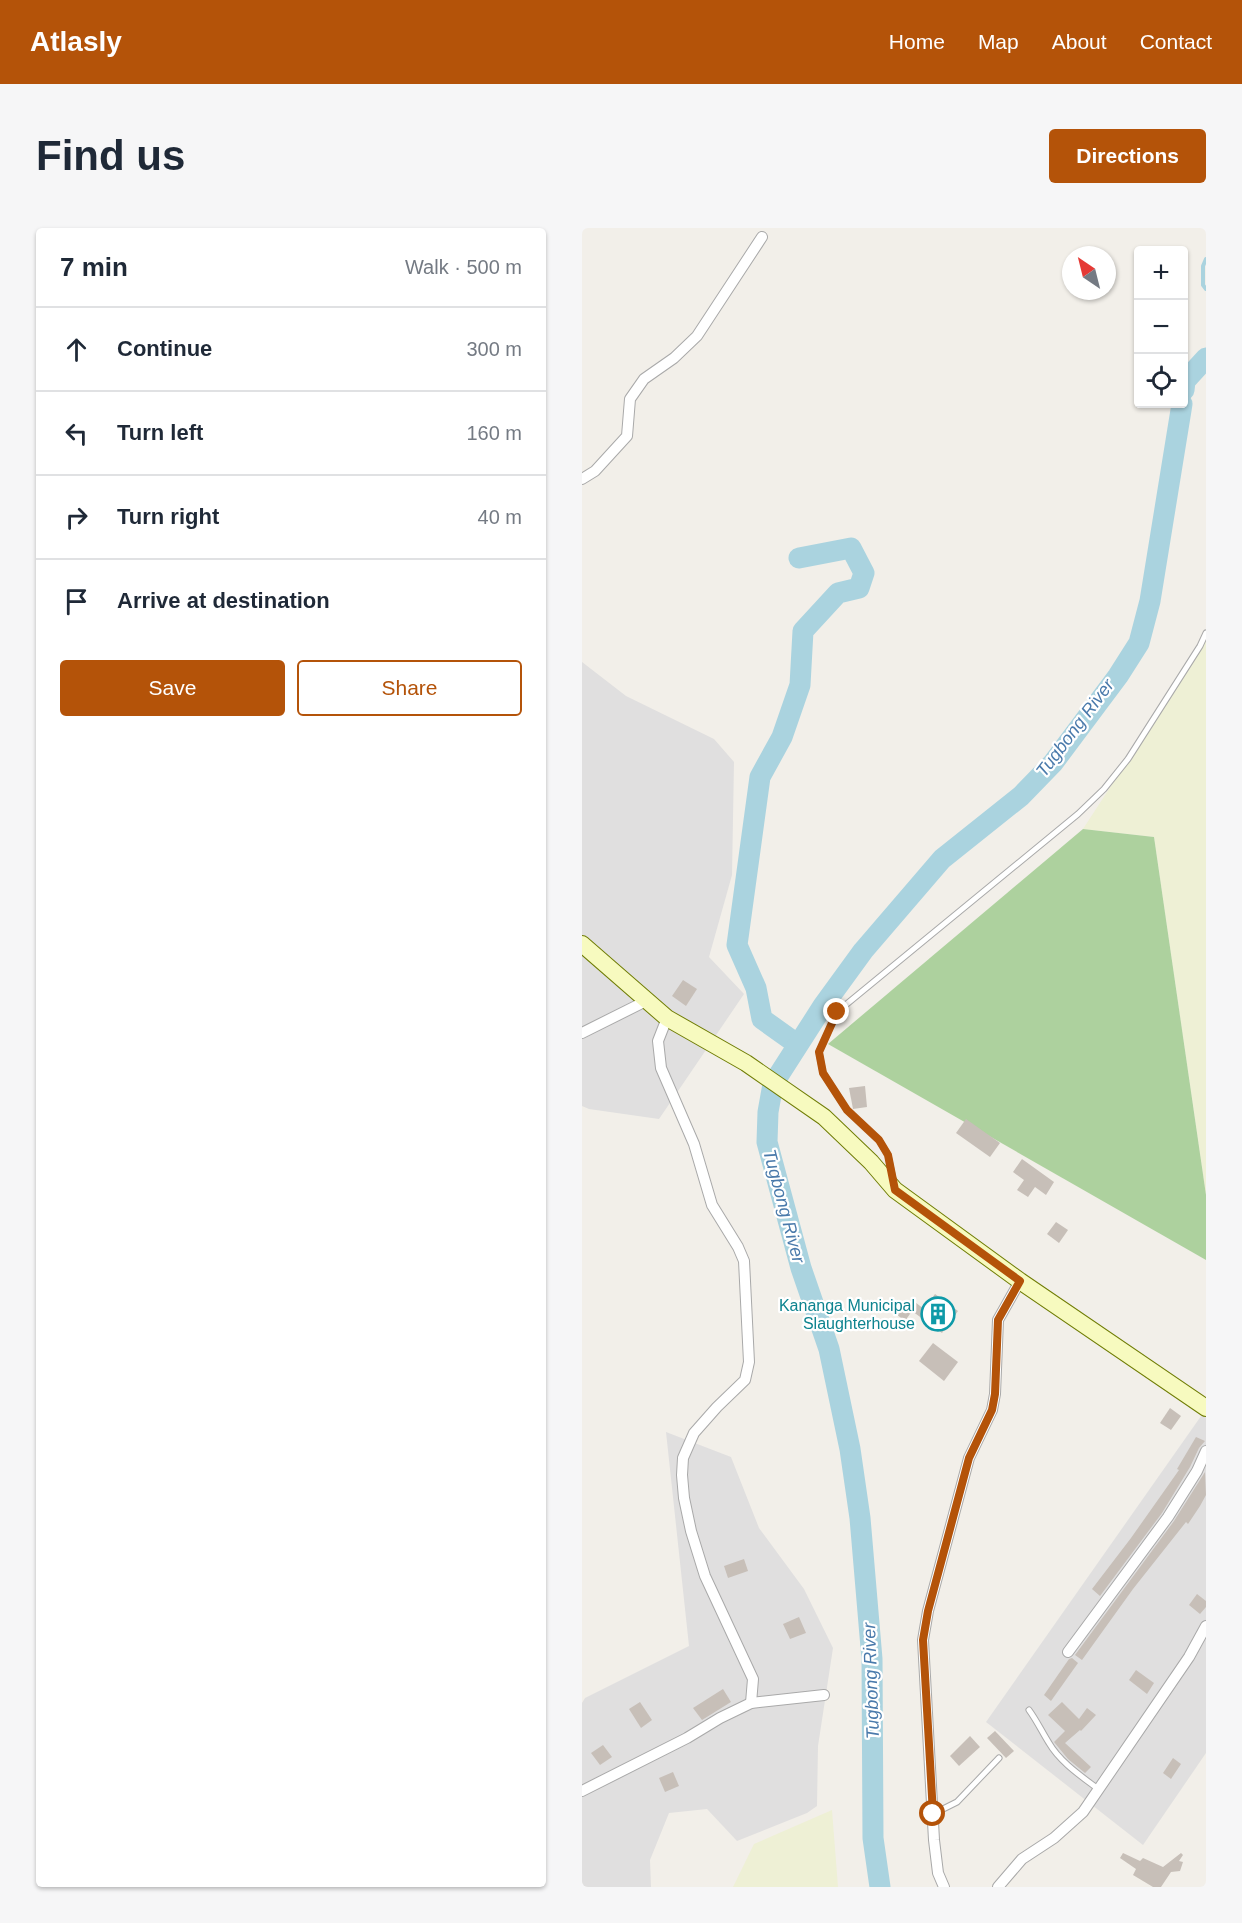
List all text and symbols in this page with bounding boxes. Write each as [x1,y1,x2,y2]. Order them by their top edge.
text: Atlasly [30,26,122,57]
text: Home [889,30,945,53]
text: Map [978,30,1019,53]
text: About [1052,30,1107,53]
text: Contact [1140,30,1212,53]
button: Directions [1049,129,1206,183]
text: Find us [36,132,185,179]
north arrow [1062,246,1116,300]
map controls [1134,246,1188,408]
button: + [1134,246,1188,300]
text: 7 min [60,252,128,282]
text: Walk · 500 m [405,256,522,278]
button: − [1134,300,1188,354]
icon: ahead [60,333,93,366]
text: Continue [117,336,212,361]
text: 300 m [466,338,522,360]
button: locate [1134,354,1188,408]
icon: left [60,417,93,450]
text: Turn left [117,420,203,445]
text: 160 m [466,422,522,444]
icon: right [60,501,93,534]
text: Turn right [117,504,219,529]
text: 40 m [478,506,522,528]
icon: arrive [60,585,93,618]
text: Arrive at destination [117,588,330,613]
button: Save [60,660,285,716]
button: Share [297,660,522,716]
water label: Tugbong River [1032,675,1119,781]
route end [823,998,849,1024]
water label: Tugbong River [759,1147,809,1266]
building icon: Kananga Municipal Slaughterhouse [920,1296,956,1332]
place label: Kananga Municipal Slaughterhouse [779,1297,915,1332]
water label: Tugbong River [859,1621,883,1740]
route start [919,1800,945,1826]

